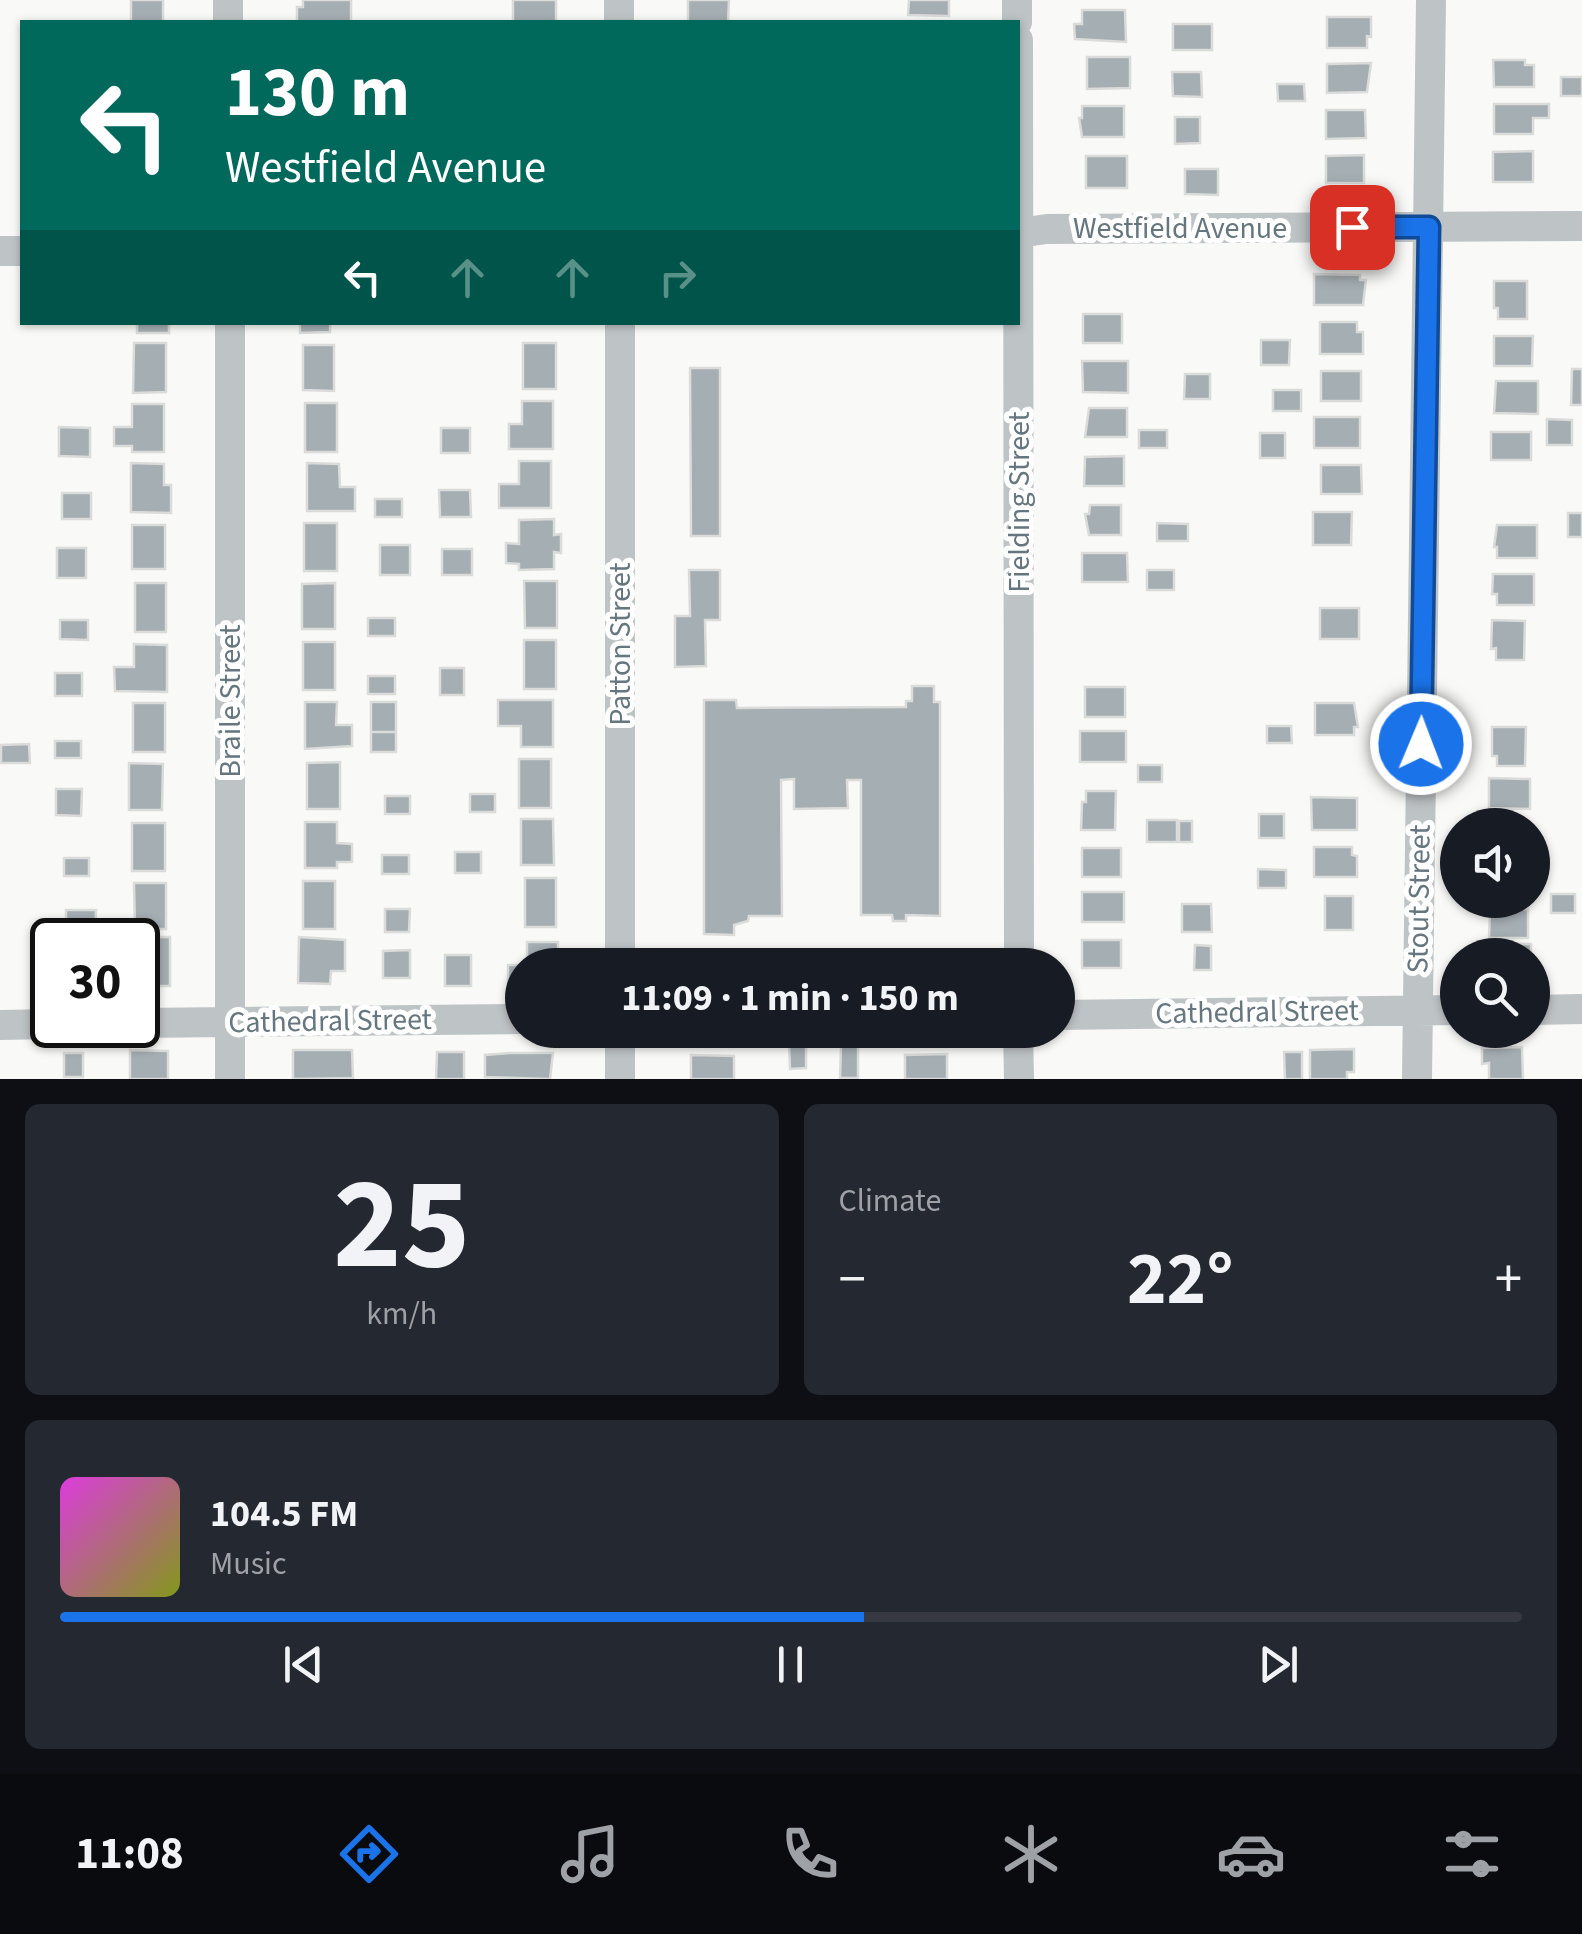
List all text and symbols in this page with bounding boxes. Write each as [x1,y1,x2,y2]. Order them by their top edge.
text: 130 m [225,43,410,143]
icon: left [60,60,190,190]
text: Westfield Avenue [225,136,546,200]
pin [1310,185,1395,270]
icon: arrive [1325,200,1380,255]
street label: Westfield Avenue [1073,207,1287,250]
icon: left [335,250,390,305]
icon: ahead [440,250,495,305]
icon: ahead [545,250,600,305]
icon: right [650,250,705,305]
street label: Fielding Street [998,411,1041,593]
street label: Patton Street [599,562,642,726]
street label: Braile Street [209,624,252,778]
position arrow [1369,692,1473,796]
map controls [1440,808,1550,1048]
button: sound [1440,808,1550,918]
street label: Stout Street [1396,824,1442,974]
speed limit sign: 30 [30,918,160,1048]
button: search [1440,938,1550,1048]
text: 11:09 · 1 min · 150 m [621,971,959,1025]
street label: Cathedral Street [1155,989,1359,1035]
street label: Cathedral Street [228,998,432,1044]
text: 25 [333,1133,470,1318]
text: Climate [839,1178,941,1224]
text: 22° [1127,1226,1234,1333]
text: − [839,1241,866,1319]
text: + [1495,1241,1522,1319]
text: km/h [366,1291,437,1337]
text: 104.5 FM [210,1487,358,1541]
text: Music [210,1541,287,1587]
icon: previous [276,1637,331,1692]
icon: pause [763,1637,818,1692]
icon: next [1251,1637,1306,1692]
icon: directions [334,1819,404,1889]
icon: music [555,1819,625,1889]
icon: phone [775,1819,845,1889]
icon: climate [996,1819,1066,1889]
icon: car [1216,1819,1286,1889]
icon: filters [1437,1819,1507,1889]
text: 11:08 [75,1822,184,1886]

